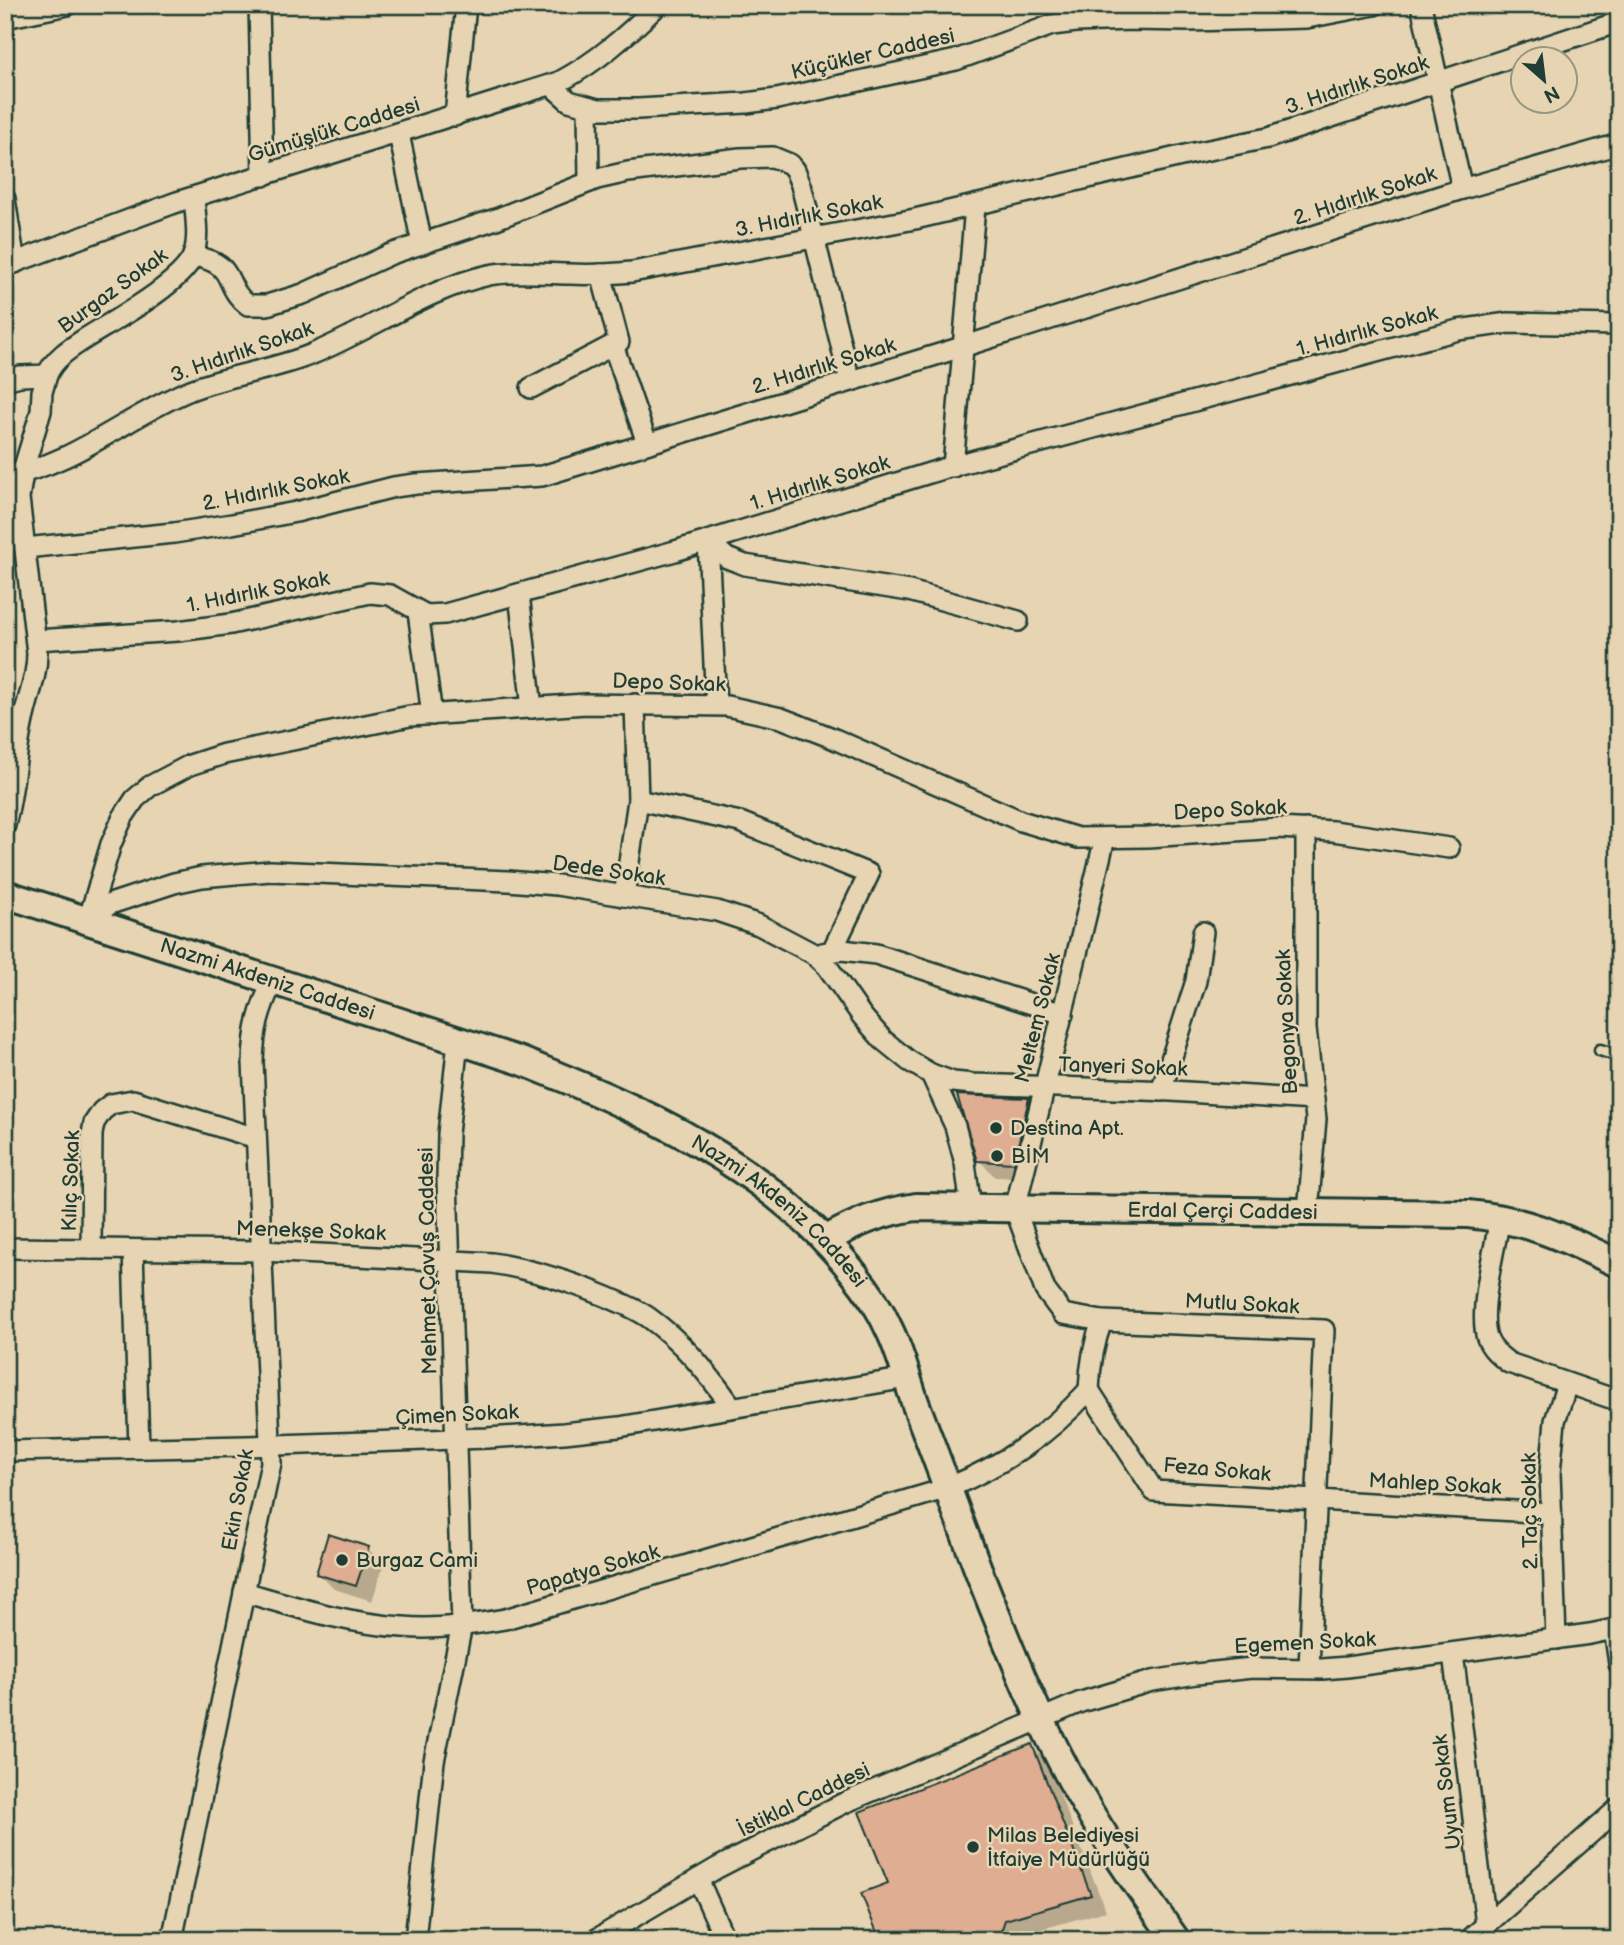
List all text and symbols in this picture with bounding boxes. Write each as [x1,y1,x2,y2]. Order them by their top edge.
street label: Küçükler Caddesi [789,23,957,85]
north arrow [1508,46,1578,116]
street label: 3. Hıdırlık Sokak [1282,50,1433,120]
text: N [1540,80,1563,107]
street label: Gümüşlük Caddesi [245,92,423,168]
street label: 2. Hıdırlık Sokak [1290,161,1440,231]
street label: 3. Hıdırlık Sokak [733,189,885,243]
street label: Burgaz Sokak [53,242,173,339]
street label: 1. Hıdırlık Sokak [1294,300,1441,362]
street label: 3. Hıdırlık Sokak [167,316,317,388]
street label: 2. Hıdırlık Sokak [749,332,900,400]
street label: 1. Hıdırlık Sokak [747,450,894,516]
street label: 2. Hıdırlık Sokak [200,463,352,516]
street label: 1. Hıdırlık Sokak [185,566,332,618]
street label: Depo Sokak [612,669,727,697]
street label: Depo Sokak [1173,795,1288,825]
street label: Dede Sokak [551,851,668,891]
street label: Nazmi Akdeniz Caddesi [157,933,378,1025]
street label: Begonya Sokak [1271,948,1303,1095]
street label: Meltem Sokak [1010,950,1066,1085]
street label: Tanyeri Sokak [1058,1052,1189,1082]
place label: Destina Apt. [1010,1116,1124,1141]
marker: Destina Apt. [988,1120,1004,1136]
street label: Kılıç Sokak [57,1129,85,1232]
street label: Nazmi Akdeniz Caddesi [687,1129,872,1292]
place label: BİM [1011,1144,1050,1169]
street label: Mehmet Çavuş Caddesi [414,1147,442,1375]
marker: BİM [989,1148,1005,1164]
street label: Erdal Çerçi Caddesi [1127,1197,1318,1225]
street label: Menekşe Sokak [236,1216,387,1246]
street label: Mutlu Sokak [1184,1289,1301,1320]
street label: Çimen Sokak [395,1399,520,1431]
street label: Ekin Sokak [217,1446,259,1553]
street label: 2. Taç Sokak [1516,1452,1544,1570]
street label: Feza Sokak [1162,1453,1273,1487]
street label: Mahlep Sokak [1368,1468,1503,1500]
street label: Papatya Sokak [523,1539,663,1601]
place label: Burgaz Cami [356,1548,478,1573]
marker: Burgaz Cami [334,1552,350,1568]
street label: Egemen Sokak [1233,1627,1377,1659]
street label: Uyum Sokak [1427,1732,1466,1851]
street label: İstiklal Caddesi [734,1757,874,1843]
place label: Milas Belediyesi İtfaiye Müdürlüğü [987,1823,1150,1872]
marker: Milas Belediyesi İtfaiye Müdürlüğü [965,1839,981,1855]

